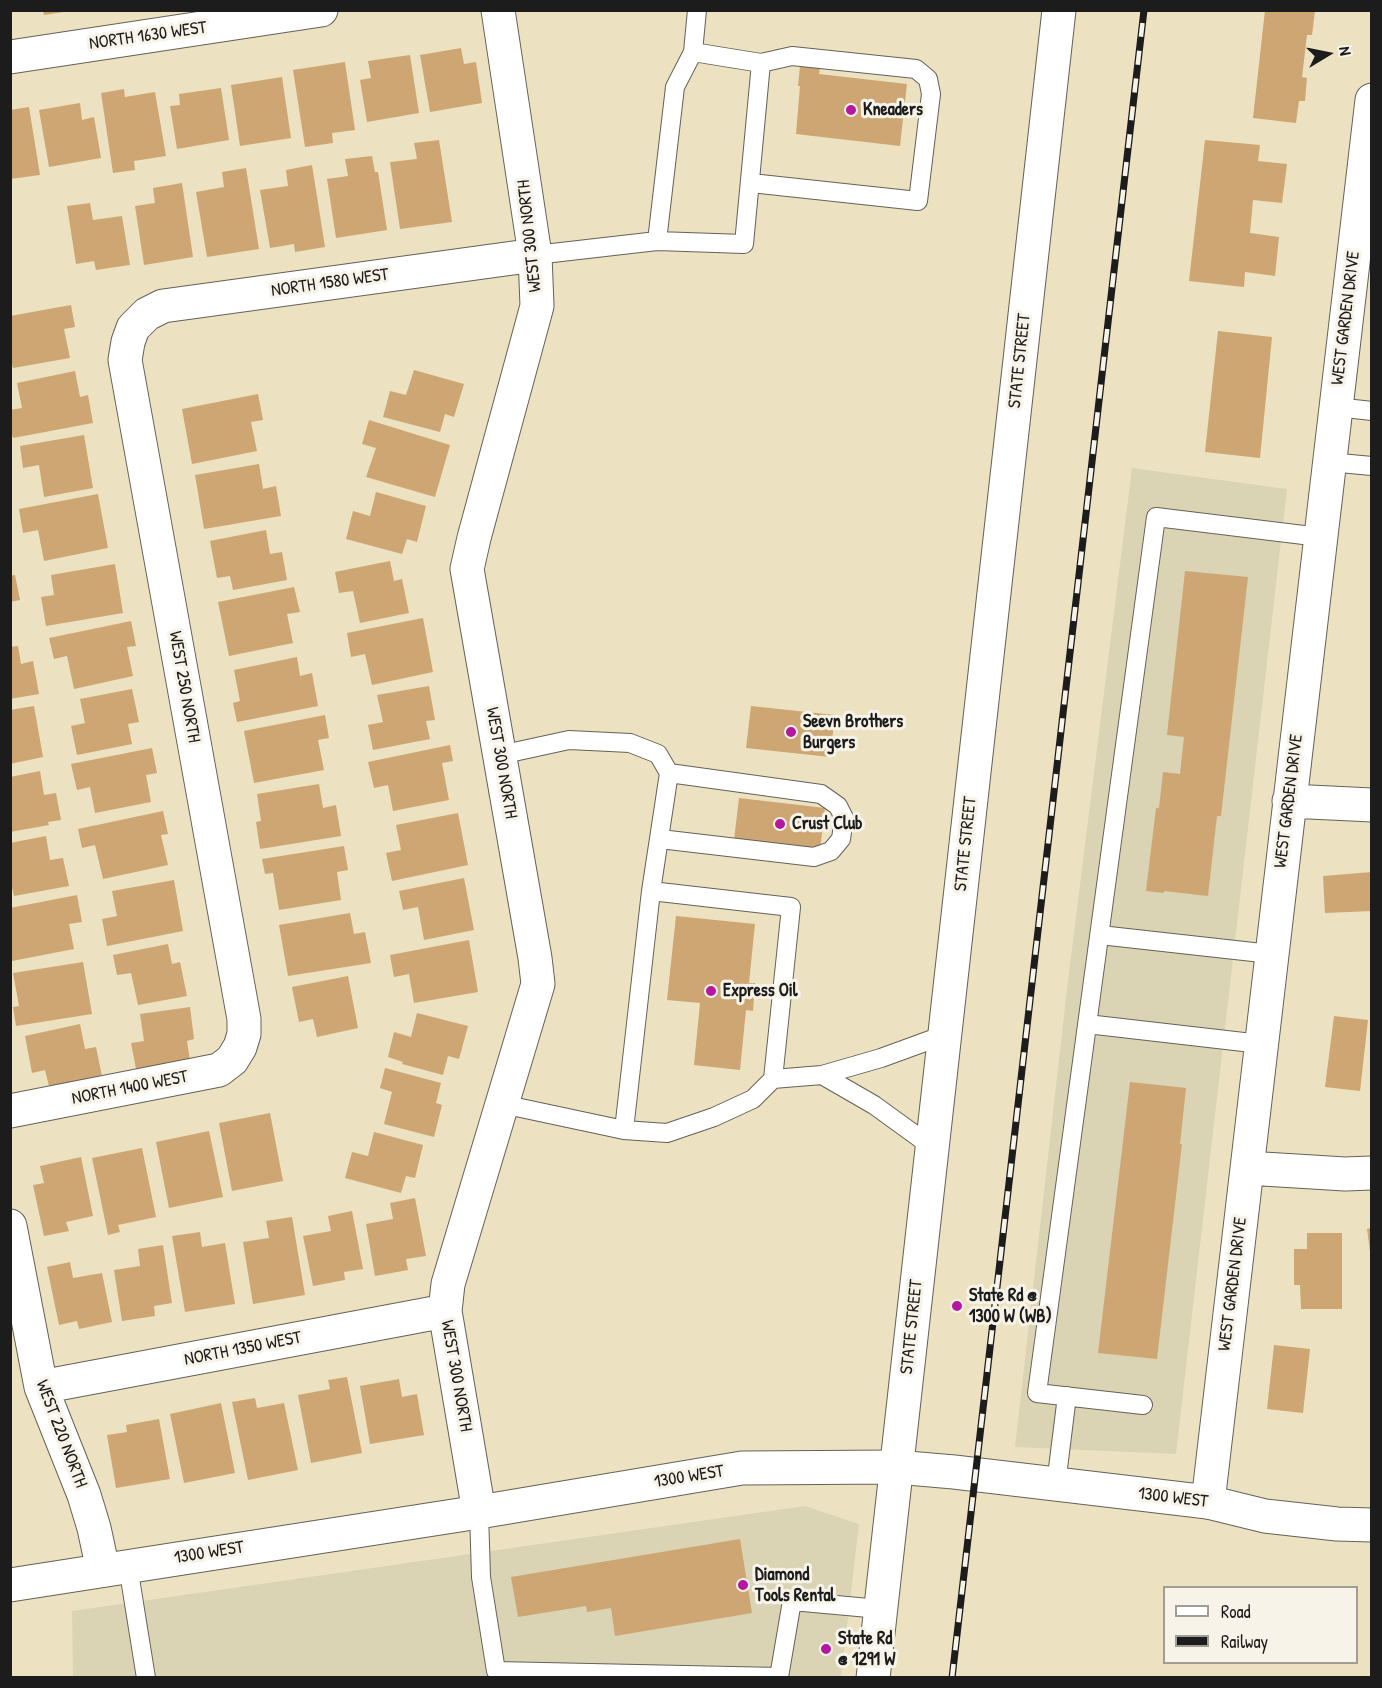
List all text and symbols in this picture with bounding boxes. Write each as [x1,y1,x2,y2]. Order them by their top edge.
street label: NORTH 1630 WEST [88,17,208,55]
north arrow [1298,24,1358,84]
text: N [1334,45,1357,57]
place label: Kneaders [863,99,923,121]
marker: Kneaders [844,103,858,117]
street label: WEST 300 NORTH [513,179,547,293]
street label: WEST GARDEN DRIVE [1327,250,1365,386]
street label: NORTH 1580 WEST [270,264,390,302]
street label: STATE STREET [1004,313,1036,409]
street label: WEST 250 NORTH [164,630,204,744]
street label: WEST 300 NORTH [481,706,521,820]
place label: Seevn Brothers Burgers [803,711,903,754]
marker: Seevn Brothers Burgers [784,725,798,739]
street label: WEST GARDEN DRIVE [1270,733,1308,869]
street label: STATE STREET [950,796,982,892]
place label: Crust Club [792,813,863,835]
marker: Crust Club [773,817,787,831]
place label: Express Oil [723,980,798,1002]
marker: Express Oil [704,984,718,998]
street label: NORTH 1400 WEST [70,1066,190,1110]
street label: WEST GARDEN DRIVE [1214,1216,1252,1352]
street label: STATE STREET [896,1279,928,1375]
place label: State Rd @ 1300 W (WB) [969,1285,1052,1328]
marker: State Rd @ 1300 W (WB) [950,1299,964,1313]
street label: WEST 300 NORTH [436,1319,476,1433]
street label: NORTH 1350 WEST [183,1327,303,1371]
street label: WEST 220 NORTH [31,1377,91,1491]
street label: 1300 WEST [652,1461,726,1493]
street label: 1300 WEST [1137,1483,1209,1513]
street label: 1300 WEST [172,1537,246,1569]
place label: Diamond Tools Rental [755,1564,835,1606]
marker: Diamond Tools Rental [736,1578,750,1592]
legend [1163,1586,1358,1664]
text: Road [1221,1599,1251,1624]
place label: State Rd @ 1291 W [838,1628,895,1670]
text: Railway [1221,1629,1268,1654]
marker: State Rd @ 1291 W [819,1642,833,1656]

